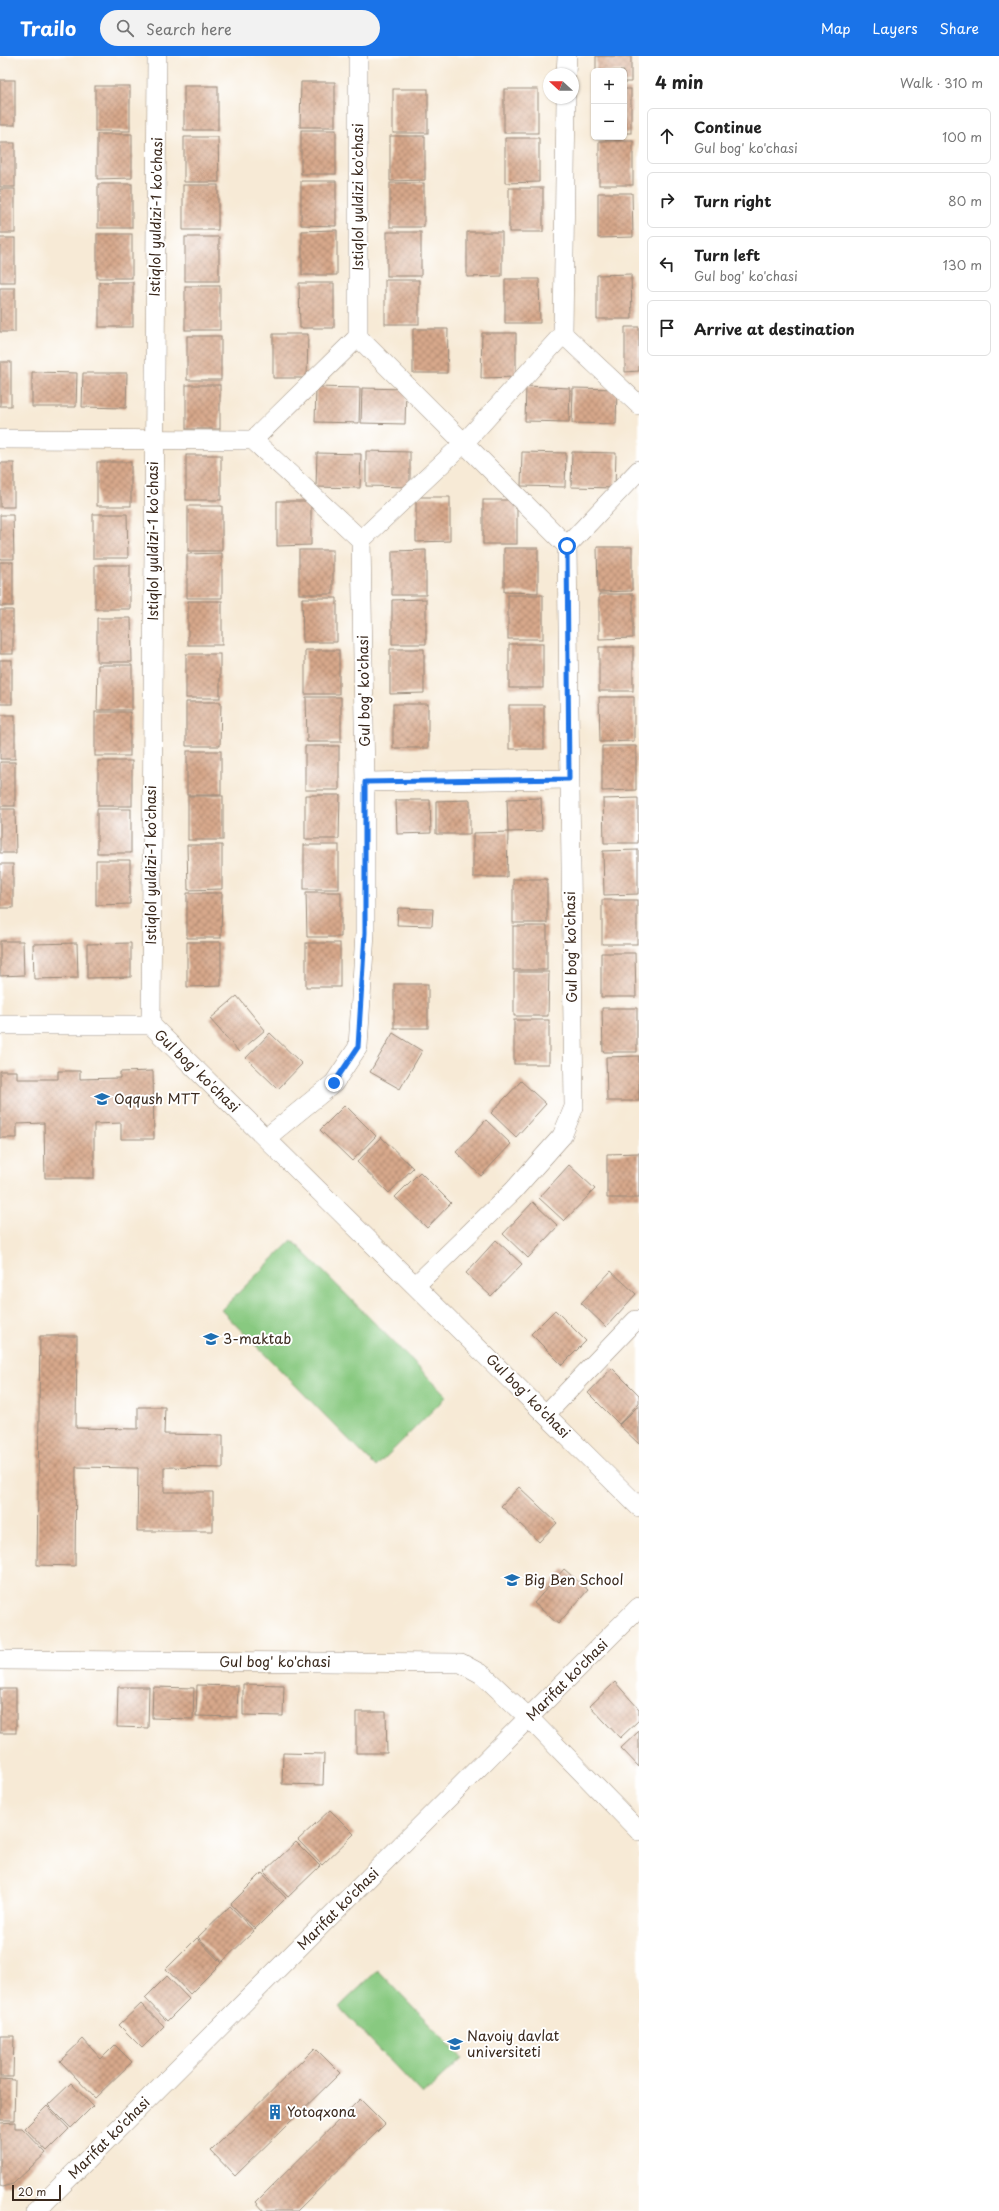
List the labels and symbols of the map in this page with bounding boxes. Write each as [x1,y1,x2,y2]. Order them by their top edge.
north arrow [543,68,579,104]
street label: Istiqlol yuldizi ko'chasi [347,123,368,271]
street label: Istiqlol yuldizi-1 ko'chasi [144,137,167,297]
street label: Istiqlol yuldizi-1 ko'chasi [142,461,163,621]
route start [558,537,576,555]
street label: Gul bog' ko'chasi [352,635,375,747]
street label: Istiqlol yuldizi-1 ko'chasi [140,785,161,945]
street label: Gul bog' ko'chasi [559,891,582,1003]
street label: Gul bog' ko'chasi [150,1024,245,1117]
route end [325,1074,343,1092]
place label: Oqqush MTT [114,1088,200,1109]
school or university icon: Oqqush MTT [93,1090,111,1108]
place label: 3-maktab [223,1328,291,1349]
school or university icon: 3-maktab [202,1330,220,1348]
street label: Gul bog' ko'chasi [481,1349,575,1443]
place label: Big Ben School [524,1569,624,1590]
school or university icon: Big Ben School [503,1571,521,1589]
street label: Marifat ko'chasi [521,1634,612,1725]
street label: Gul bog' ko'chasi [219,1651,331,1672]
street label: Marifat ko'chasi [292,1863,383,1954]
place label: Navoiy davlat universiteti [467,2025,560,2062]
school or university icon: Navoiy davlat universiteti [446,2035,464,2053]
street label: Marifat ko'chasi [63,2092,154,2183]
place label: Yotoqxona [287,2101,356,2122]
building icon: Yotoqxona [266,2103,284,2121]
scale bar [12,2183,61,2202]

